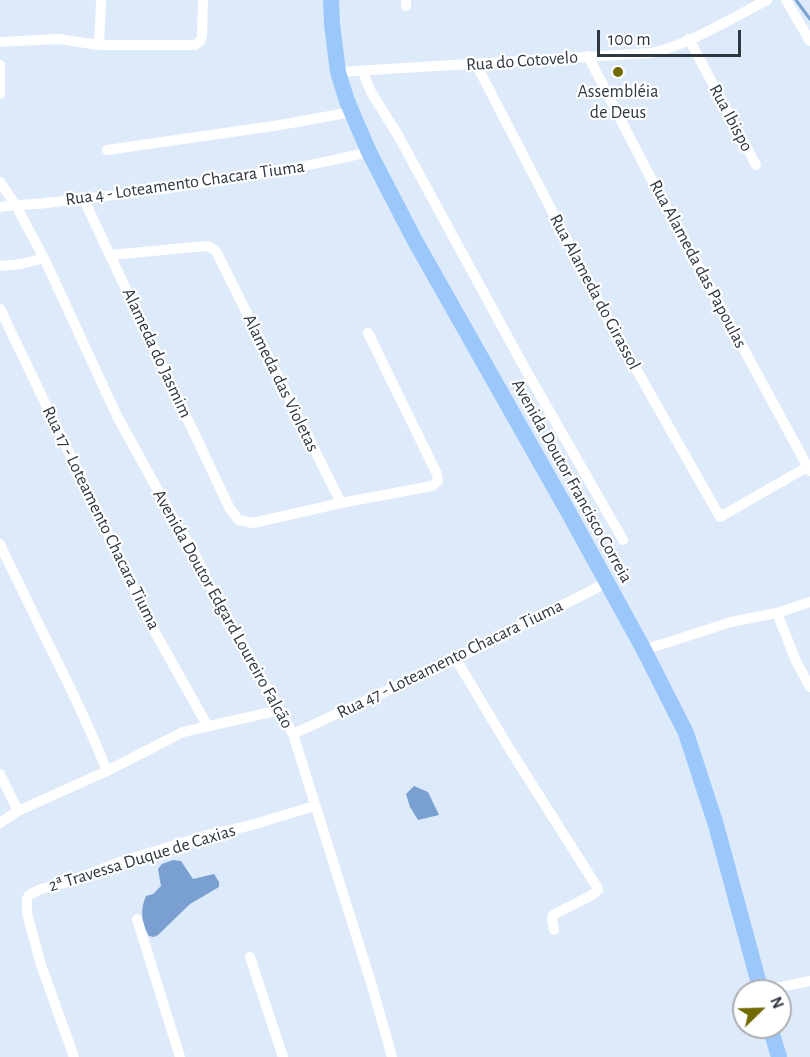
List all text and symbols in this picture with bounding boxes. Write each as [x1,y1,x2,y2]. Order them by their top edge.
scale bar [600,18,744,56]
text: 100 m [608,31,651,49]
street label: Rua do Cotovelo [465,46,579,76]
marker: Assembléia de Deus [611,65,625,79]
place label: Assembléia de Deus [577,81,659,124]
street label: Rua Ibispo [704,81,758,155]
street label: Rua 4 - Loteamento Chacara Tiuma [64,156,306,210]
street label: Rua Alameda das Papoulas [644,176,752,352]
street label: Rua Alameda do Girassol [545,210,645,374]
street label: Alameda do Jasmim [117,285,197,421]
street label: Alameda das Violetas [238,311,324,455]
street label: Avenida Doutor Francisco Correia [507,375,637,587]
street label: Rua 17 - Loteamento Chacara Tiuma [37,403,165,633]
street label: Avenida Doutor Edgard Loureiro Falcão [148,486,298,732]
street label: Rua 47 - Loteamento Chacara Tiuma [333,595,567,723]
street label: 2ª Travessa Duque de Caxias [46,819,238,897]
north arrow [732,979,792,1039]
text: N [767,995,786,1011]

